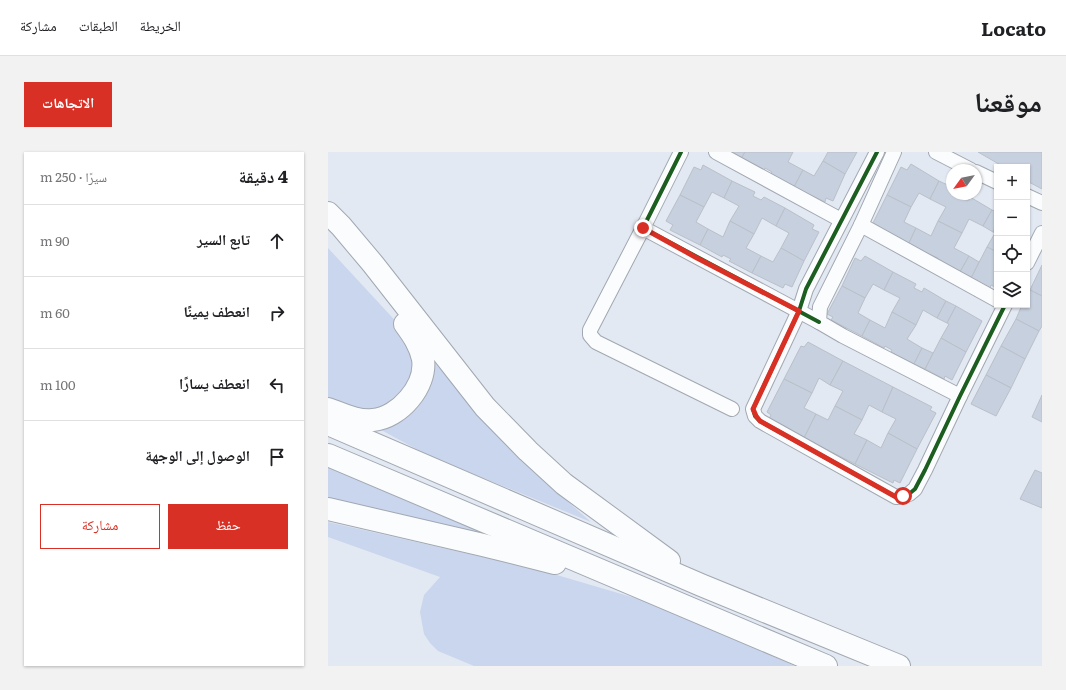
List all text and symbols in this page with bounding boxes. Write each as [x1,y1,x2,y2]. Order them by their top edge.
text: Locato [981,14,1046,42]
text: مشاركة [20,15,57,35]
text: الطبقات [79,15,118,35]
text: الخريطة [140,15,181,35]
text: موقعنا [974,79,1042,121]
button: الاتجاهات [24,82,112,127]
text: 4 دقيقة [239,163,288,188]
north arrow [946,164,982,200]
map controls [994,164,1030,308]
button: + [994,164,1030,200]
text: سيرًا · 250 m [40,167,107,186]
button: − [994,200,1030,236]
route end [634,219,652,237]
text: تابع السير [197,227,250,250]
icon: ahead [266,230,288,252]
text: 90 m [40,231,70,250]
button: locate [994,236,1030,272]
button: layers [994,272,1030,308]
text: انعطف يمينًا [183,299,250,322]
icon: right [266,302,288,324]
text: 60 m [40,303,70,322]
text: انعطف يسارًا [179,371,250,394]
icon: left [266,374,288,396]
text: 100 m [40,375,76,394]
text: الوصول إلى الوجهة [145,443,250,466]
icon: arrive [266,446,288,468]
route start [894,487,912,505]
button: مشاركة [40,504,160,549]
button: حفظ [168,504,288,549]

